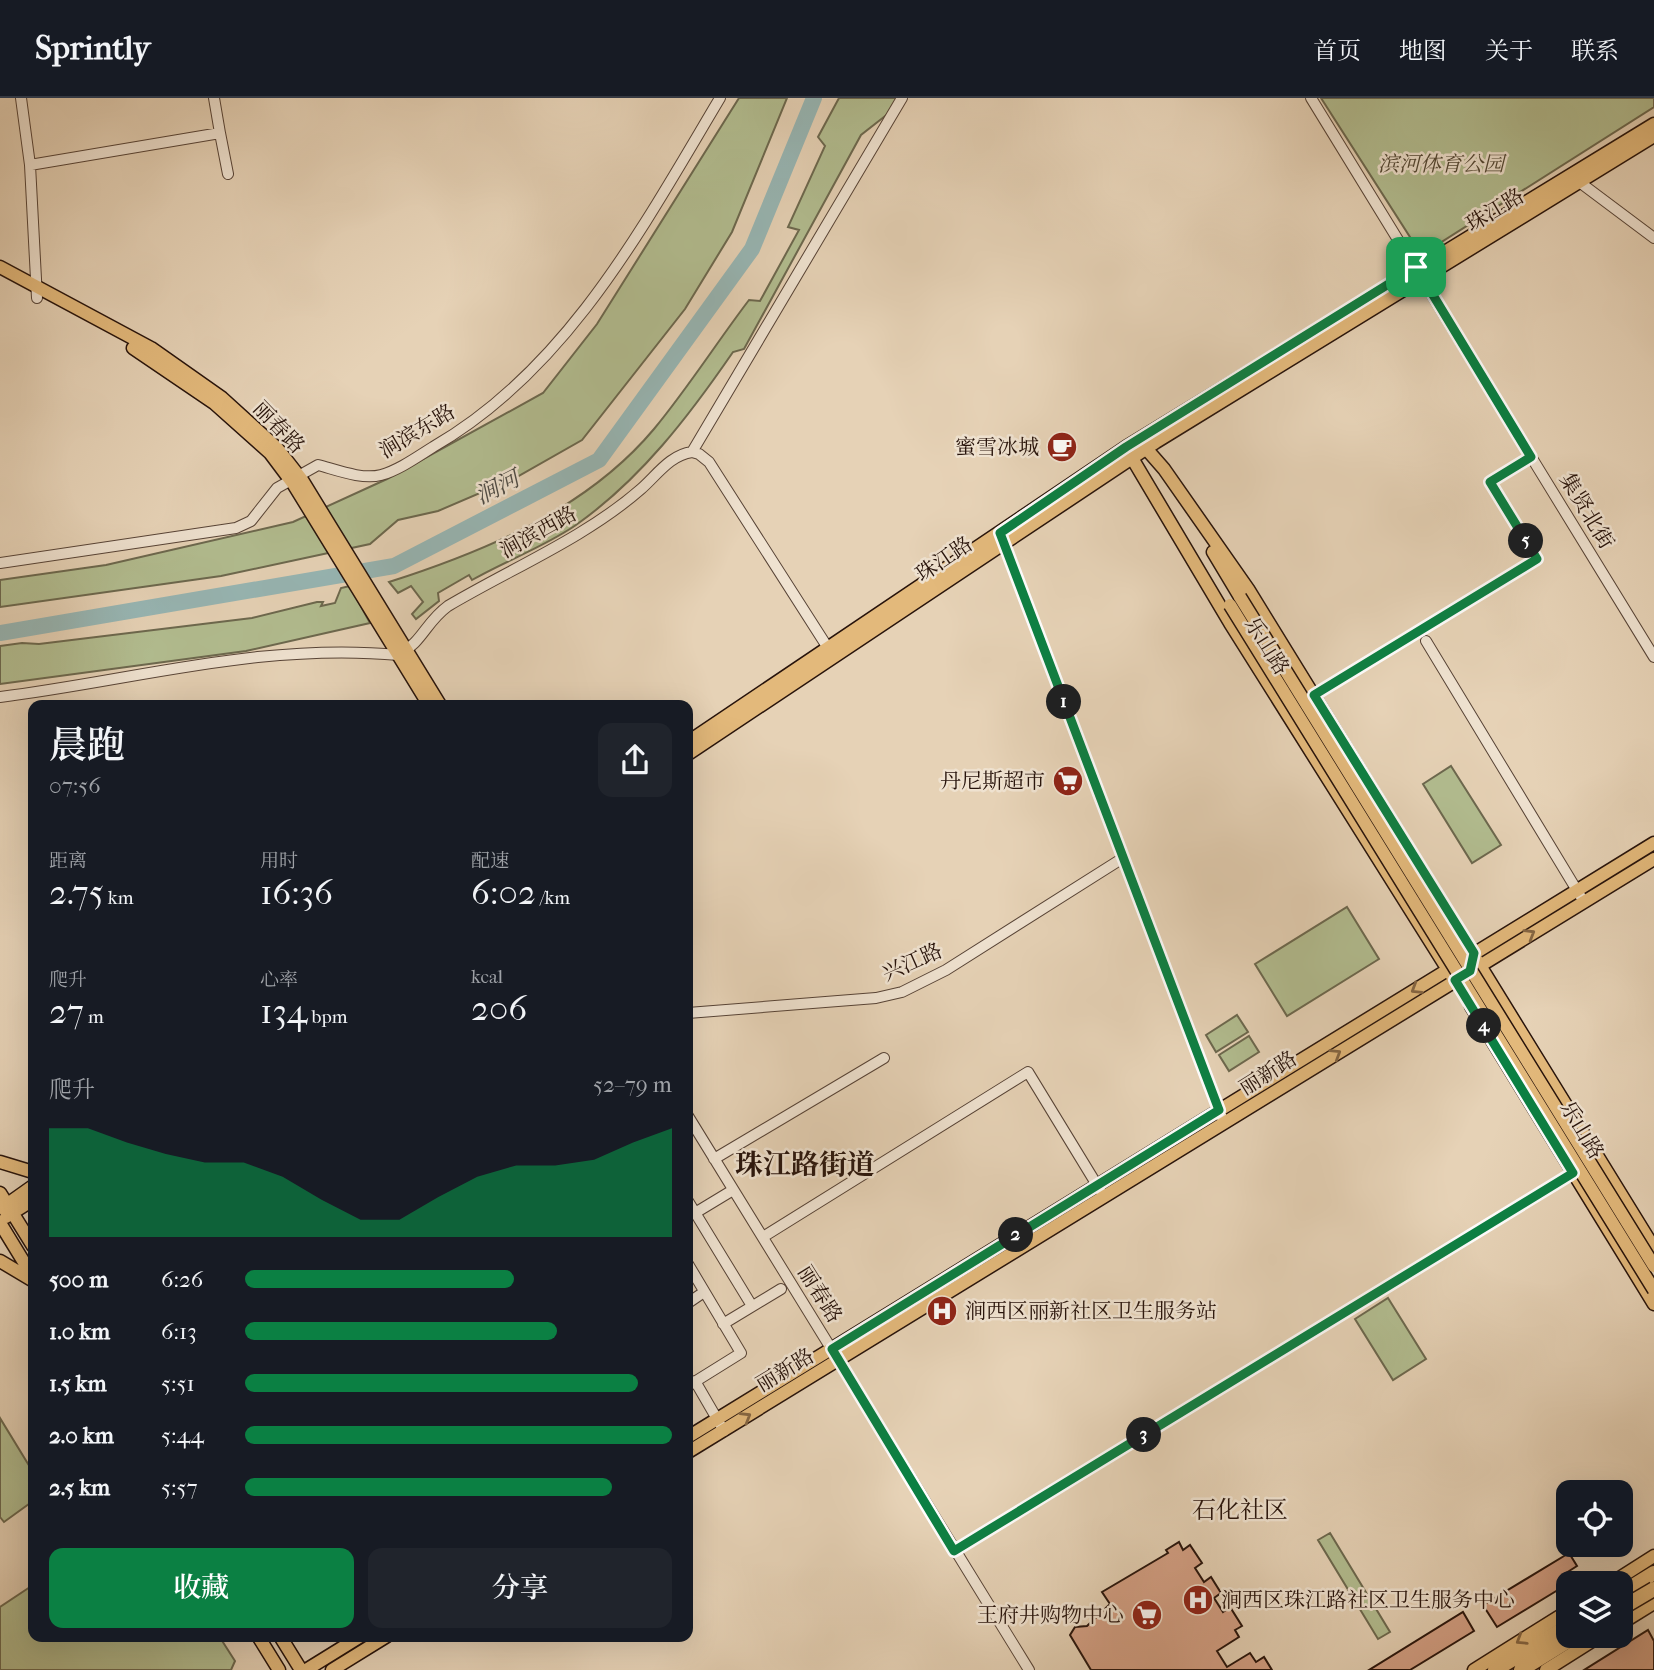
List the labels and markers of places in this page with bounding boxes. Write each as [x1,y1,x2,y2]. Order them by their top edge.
pin [1386,237,1446,297]
cafe icon: 蜜雪冰城 [1045,430,1079,464]
place label: 蜜雪冰城 [955,435,1039,459]
pin: 5 [1508,524,1544,558]
pin: 1 [1046,684,1082,720]
supermarket icon: 丹尼斯超市 [1051,764,1085,798]
place label: 丹尼斯超市 [940,769,1045,793]
pin: 4 [1466,1009,1502,1044]
pin: 2 [998,1218,1034,1252]
hospital icon: 涧西区丽新社区卫生服务站 [925,1294,959,1328]
place label: 涧西区丽新社区卫生服务站 [965,1299,1217,1323]
pin: 3 [1126,1418,1162,1452]
hospital icon: 涧西区珠江路社区卫生服务中心 [1181,1583,1215,1617]
place label: 涧西区珠江路社区卫生服务中心 [1221,1588,1515,1612]
supermarket icon: 王府井购物中心 [1130,1598,1164,1632]
place label: 王府井购物中心 [977,1603,1124,1627]

